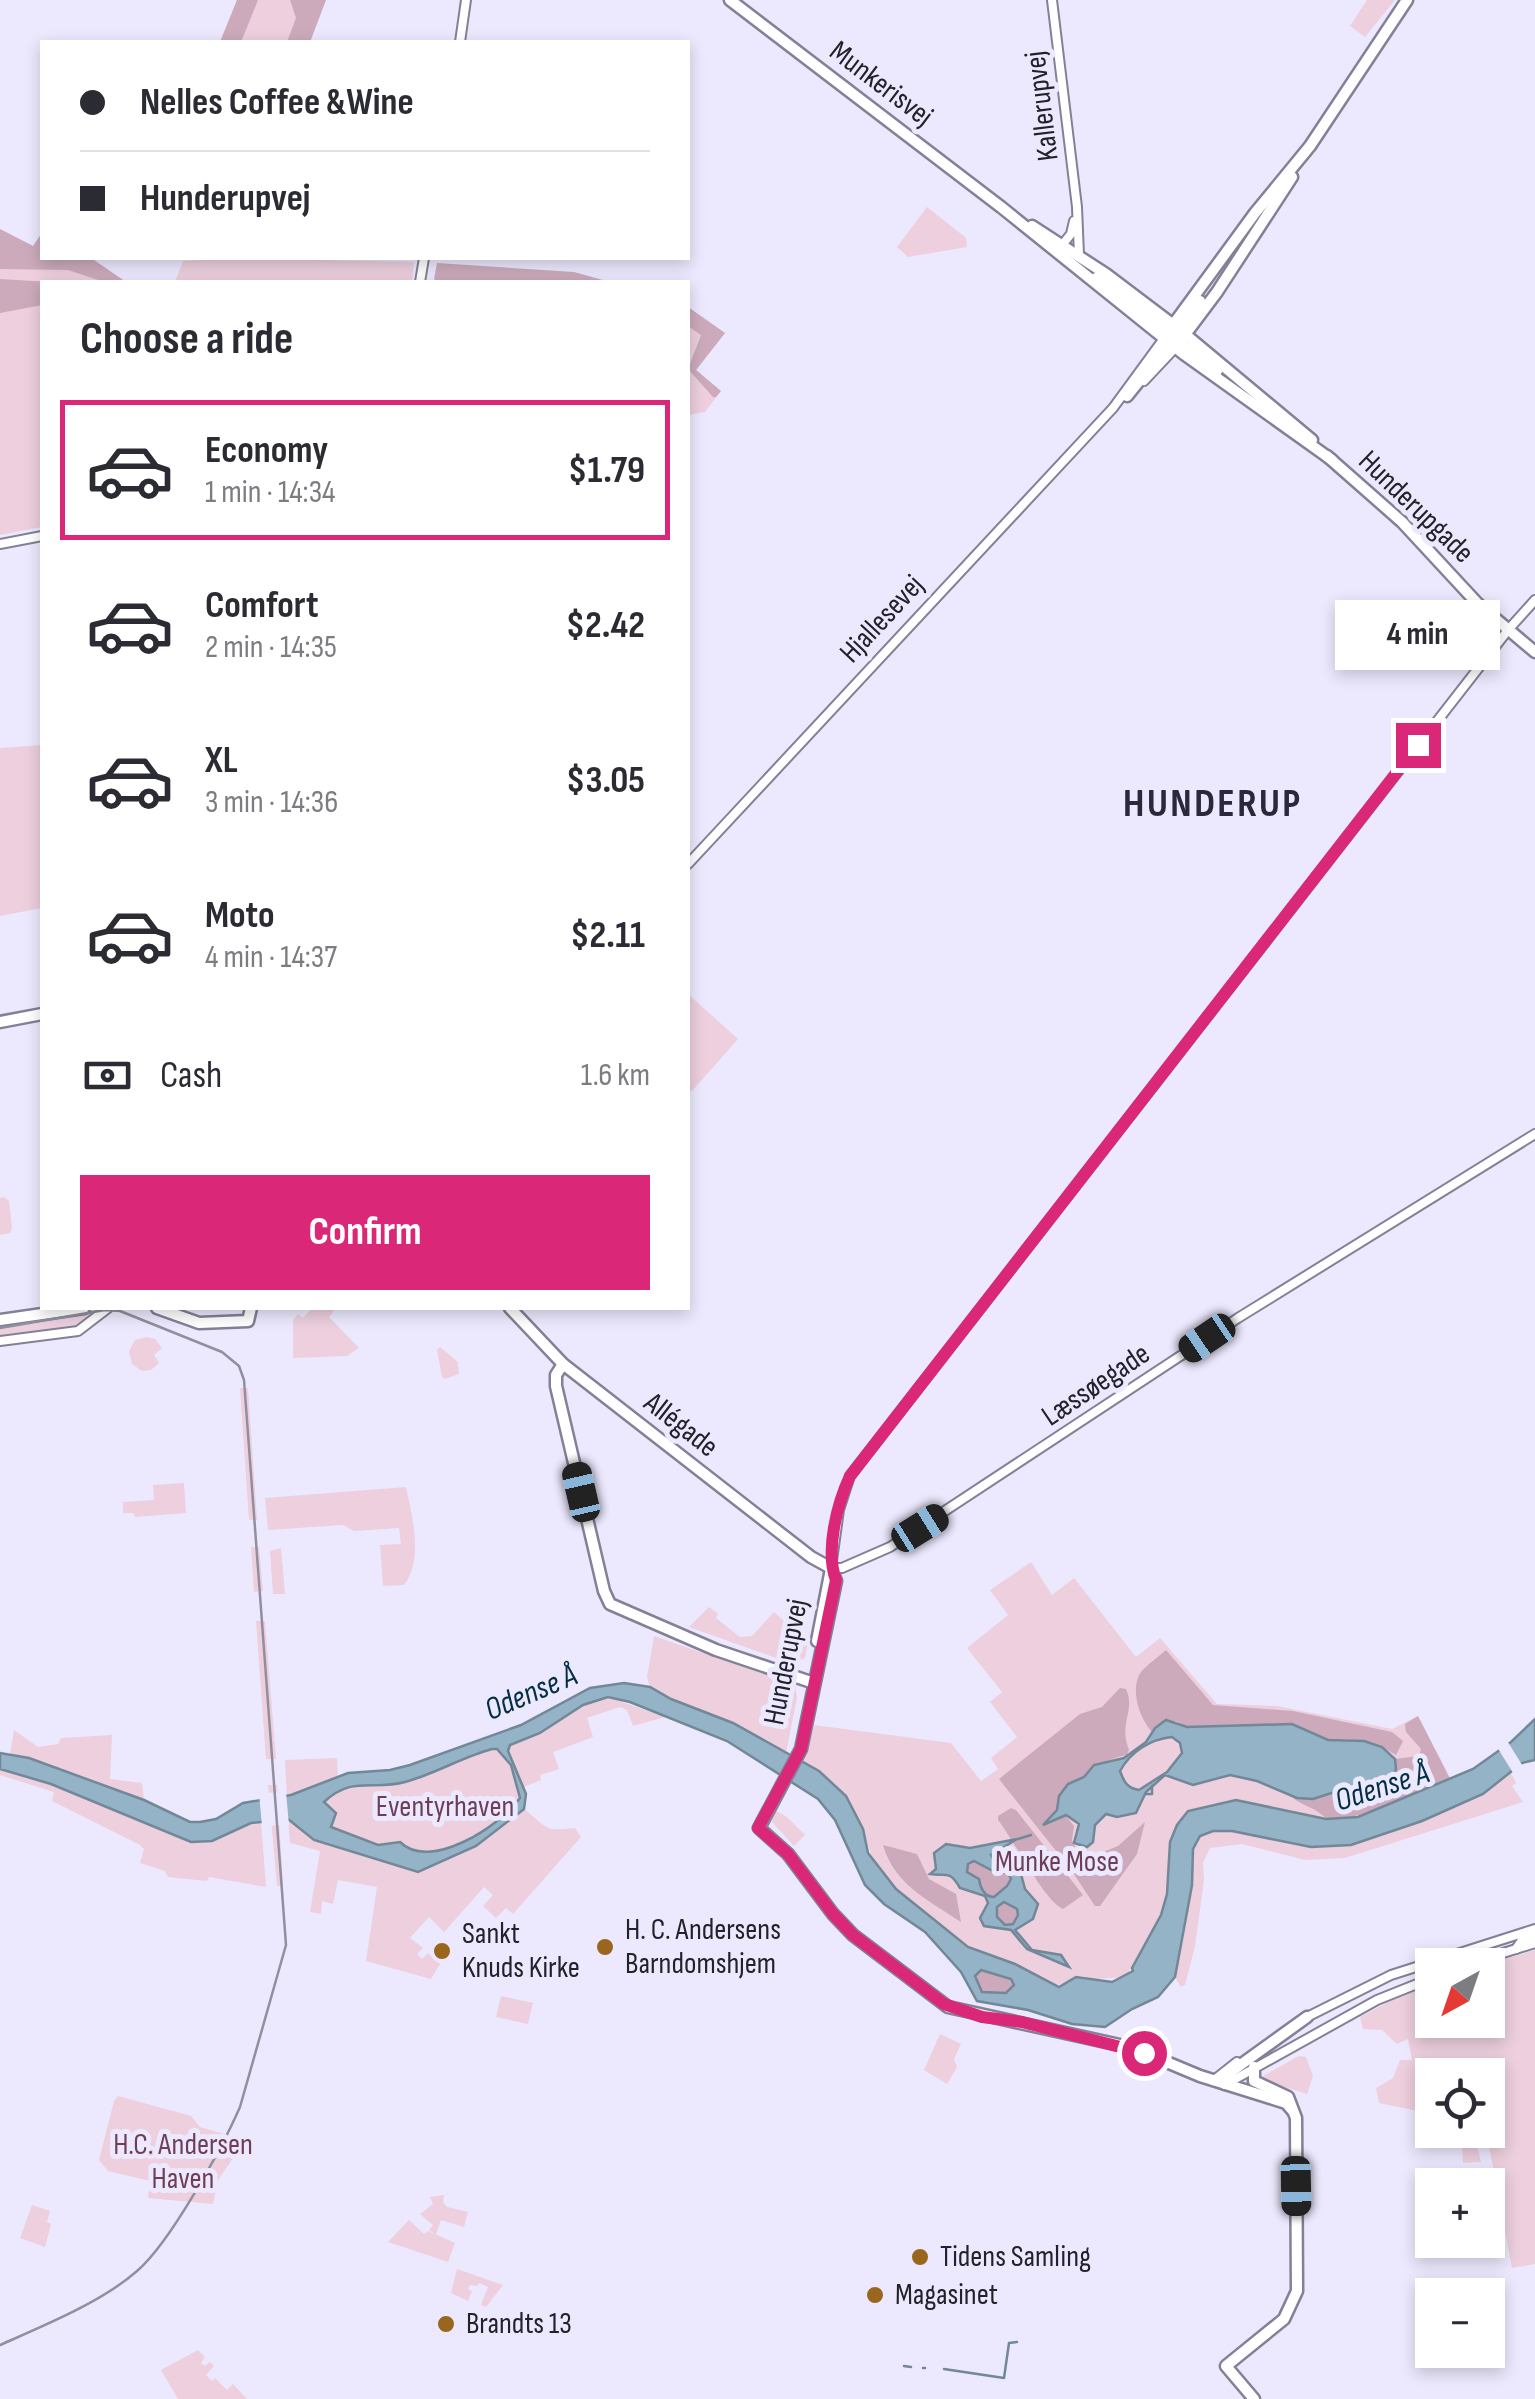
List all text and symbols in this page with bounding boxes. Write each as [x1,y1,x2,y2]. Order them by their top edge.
street label: Munkerisvej [822,34,940,134]
street label: Kallerupvej [1017,49,1067,163]
text: Nelles Coffee &Wine [140,80,414,125]
text: Hunderupvej [140,176,310,221]
text: Choose a ride [80,312,293,367]
icon: car [85,425,175,515]
text: Economy [205,428,328,473]
street label: Hunderupgade [1351,443,1481,571]
text: $1.79 [568,448,645,493]
text: 1 min · 14:34 [205,473,336,512]
street label: Hjallesevej [832,568,932,670]
icon: car [85,580,175,670]
text: Comfort [205,583,319,628]
callout: 4 min [1336,600,1500,670]
text: $2.42 [566,603,645,648]
text: 4 min [1387,615,1448,654]
text: 2 min · 14:35 [205,628,337,667]
route end [1396,723,1441,768]
icon: car [85,735,175,825]
text: XL [205,738,238,783]
text: $3.05 [566,758,645,803]
district label: HUNDERUP [1123,780,1303,828]
text: 3 min · 14:36 [205,783,338,822]
icon: car [85,890,175,980]
text: Moto [205,893,275,938]
text: $2.11 [570,913,645,958]
text: 4 min · 14:37 [205,938,337,977]
icon: cash [80,1048,135,1103]
text: Cash [160,1053,222,1098]
text: 1.6 km [581,1056,650,1095]
button: Confirm [80,1175,650,1290]
car [1174,1309,1240,1367]
street label: Læssøegade [1035,1336,1157,1434]
street label: Allégade [636,1384,725,1465]
car [560,1459,602,1525]
car [887,1499,953,1557]
street label: Hunderupvej [756,1596,816,1728]
water label: Odense Å [479,1656,583,1730]
water label: Odense Å [1330,1754,1434,1820]
park label: Eventyrhaven [376,1789,514,1825]
park label: Munke Mose [995,1844,1119,1880]
place label: H. C. Andersens Barndomshjem [625,1912,781,1982]
place label: Sankt Knuds Kirke [462,1916,580,1986]
marker: H. C. Andersens Barndomshjem [594,1936,616,1958]
marker: Sankt Knuds Kirke [431,1940,453,1962]
north arrow [1415,1948,1505,2038]
map controls [1415,1948,1505,2368]
route start [1122,2031,1167,2076]
button: locate [1415,2058,1505,2148]
park label: H.C. Andersen Haven [113,2127,253,2197]
car [1280,2156,1312,2216]
button: + [1415,2168,1505,2258]
place label: Tidens Samling [940,2239,1091,2275]
marker: Tidens Samling [909,2246,931,2268]
place label: Magasinet [895,2277,998,2313]
button: − [1415,2278,1505,2368]
marker: Magasinet [864,2284,886,2306]
place label: Brandts 13 [466,2306,572,2342]
marker: Brandts 13 [435,2313,457,2335]

